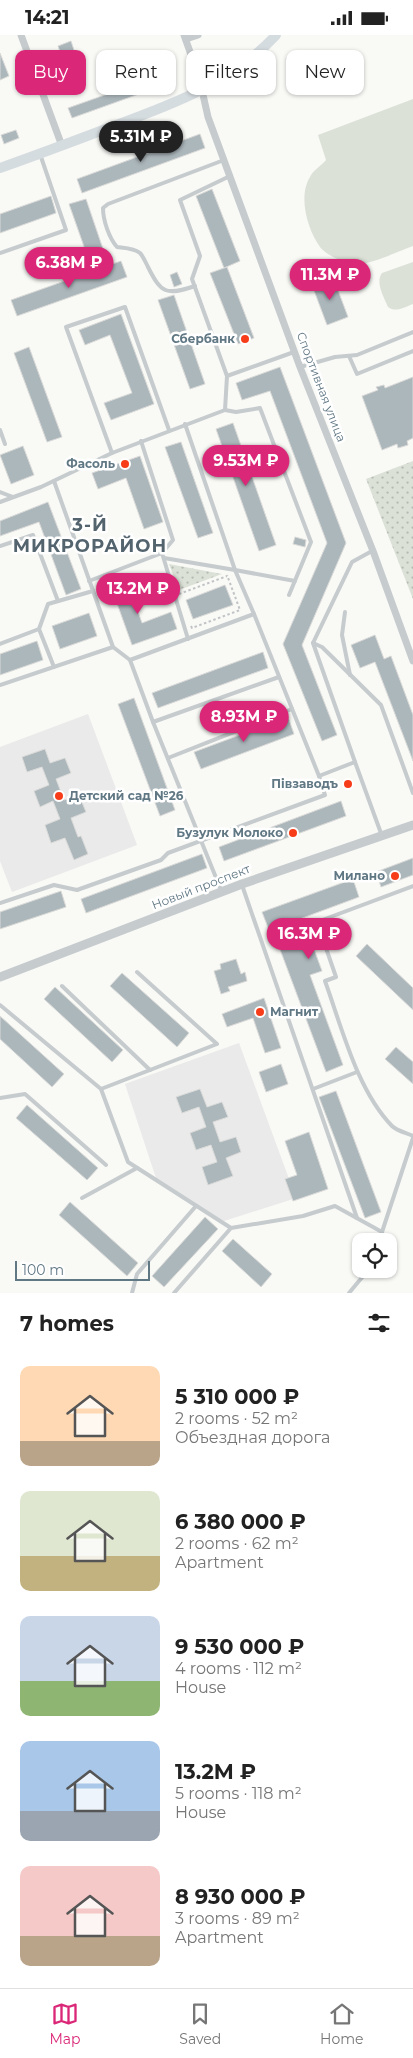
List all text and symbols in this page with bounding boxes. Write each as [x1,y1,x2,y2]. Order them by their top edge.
text: 14:21 [25,6,69,29]
chip: Buy [15,50,86,95]
chip: Rent [96,50,176,95]
chip: Filters [186,50,276,95]
chip: New [286,50,364,95]
pin: 5.31M ₽ [95,121,187,163]
text: 5.31M ₽ [110,127,172,146]
pin: 6.38M ₽ [23,247,115,289]
text: 6.38M ₽ [36,253,102,272]
pin: 11.3M ₽ [284,259,376,301]
text: 11.3M ₽ [301,265,359,284]
street label: Спортивная улица [294,330,349,444]
place label: Сбербанк [171,331,235,346]
marker: Сбербанк [239,333,251,345]
pin: 9.53M ₽ [200,445,292,487]
text: 9.53M ₽ [213,451,279,470]
place label: Фасоль [66,456,115,471]
marker: Фасоль [119,458,131,470]
district label: 3-Й МИКРОРАЙОН [13,514,167,557]
pin: 13.2M ₽ [92,573,184,615]
text: 13.2M ₽ [107,579,169,598]
pin: 8.93M ₽ [198,701,290,743]
text: 8.93M ₽ [211,707,277,726]
place label: Півзаводъ [271,776,338,791]
marker: Півзаводъ [342,778,354,790]
place label: Детский сад №26 [69,788,184,803]
marker: Детский сад №26 [53,790,65,802]
place label: Бузулук Молоко [176,825,283,840]
marker: Бузулук Молоко [287,827,299,839]
street label: Новый проспект [149,861,253,912]
place label: Милано [334,868,385,883]
marker: Милано [389,870,401,882]
pin: 16.3M ₽ [263,917,355,960]
text: 16.3M ₽ [278,924,340,943]
place label: Магнит [270,1004,319,1019]
marker: Магнит [254,1006,266,1018]
map controls [352,1233,397,1278]
button: locate [352,1233,397,1278]
scale bar [15,1258,150,1281]
text: 100 m [22,1261,64,1279]
icon: filters [365,1309,393,1337]
text: 7 homes [20,1311,114,1336]
text: 5 310 000 ₽ [175,1384,299,1409]
icon: home [60,1386,120,1446]
text: 2 rooms · 52 m² [175,1409,298,1428]
text: Объездная дорога [175,1428,330,1447]
text: 6 380 000 ₽ [175,1509,306,1534]
icon: home [60,1511,120,1571]
text: 2 rooms · 62 m² [175,1534,299,1553]
text: Apartment [175,1553,264,1572]
text: 9 530 000 ₽ [175,1634,304,1659]
icon: home [60,1636,120,1696]
text: 4 rooms · 112 m² [175,1659,302,1678]
text: House [175,1678,226,1697]
text: 13.2M ₽ [175,1759,256,1784]
icon: home [60,1761,120,1821]
text: 5 rooms · 118 m² [175,1784,302,1803]
text: House [175,1803,226,1822]
text: 8 930 000 ₽ [175,1884,306,1909]
icon: home [60,1886,120,1946]
text: 3 rooms · 89 m² [175,1909,300,1928]
text: Apartment [175,1928,264,1947]
tab: Map [49,2000,81,2048]
tab: Saved [179,2000,221,2048]
tab: Home [320,2000,364,2048]

